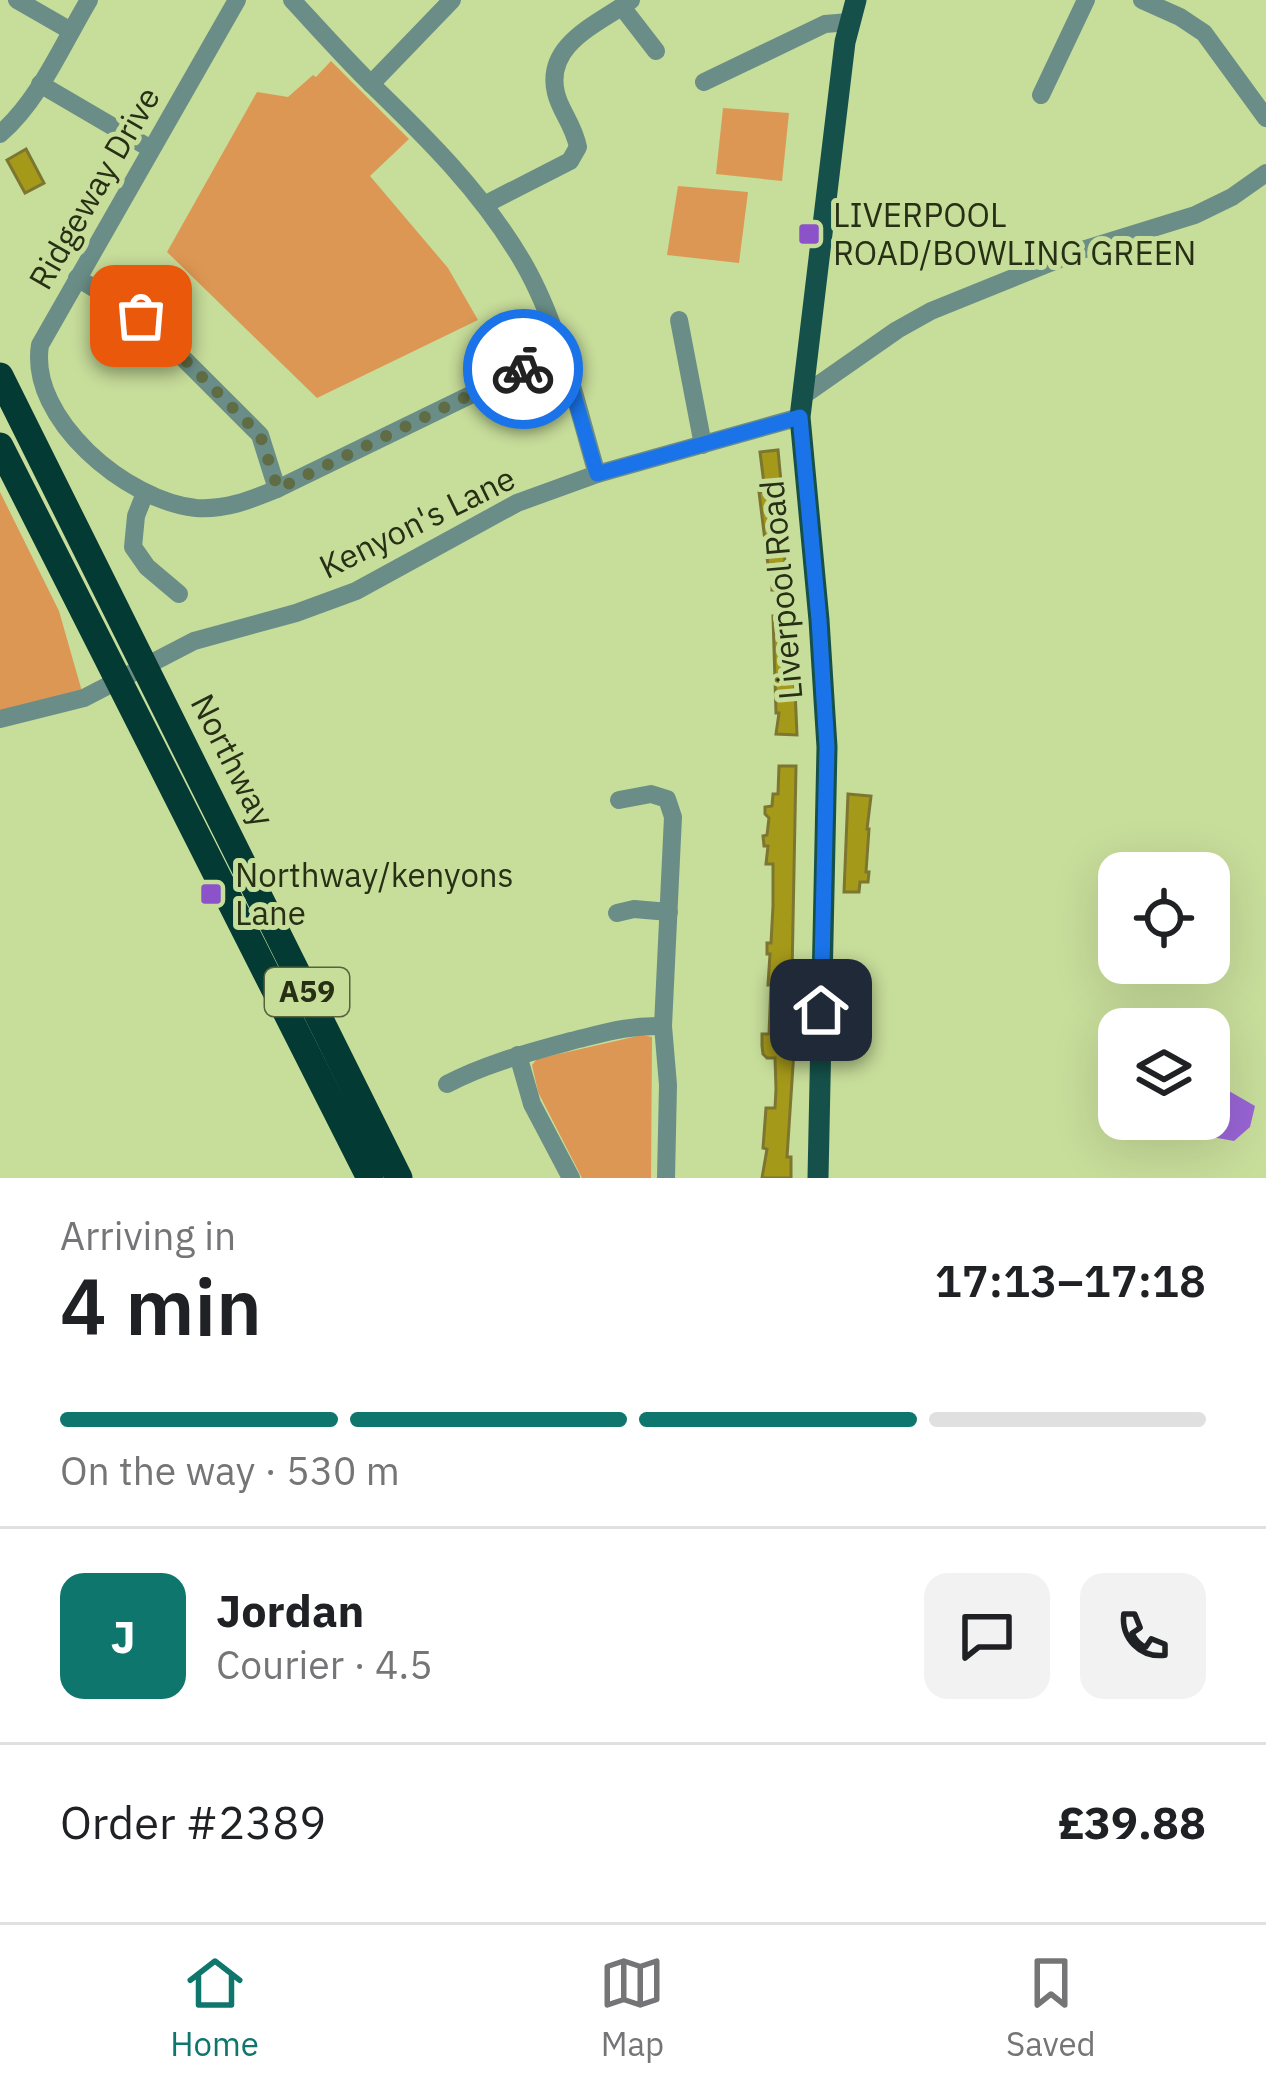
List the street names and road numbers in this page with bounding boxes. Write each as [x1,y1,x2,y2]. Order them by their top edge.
street label: Ridgeway Drive [18,79,169,297]
street label: Kenyon's Lane [312,456,522,587]
street label: Liverpool Road [750,479,811,701]
street label: Northway [182,686,285,833]
road number: A59 [265,968,349,1016]

